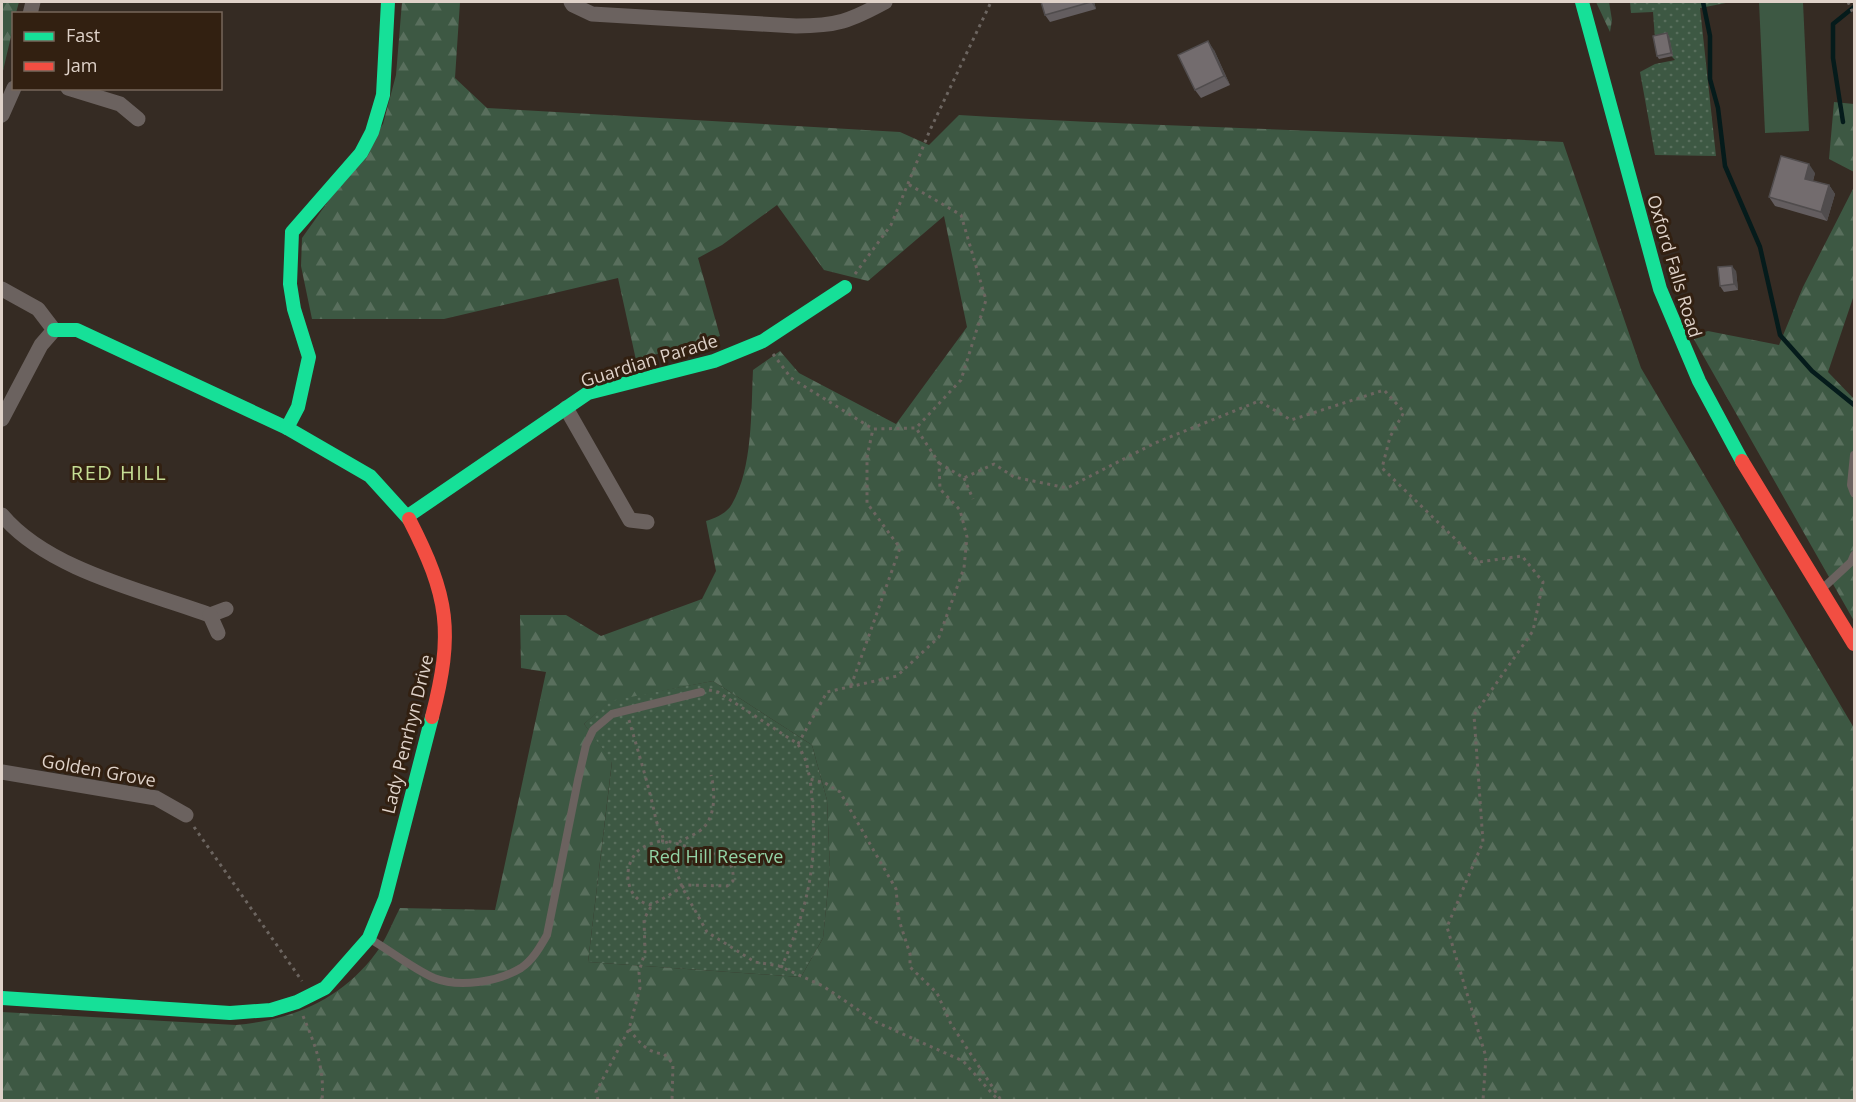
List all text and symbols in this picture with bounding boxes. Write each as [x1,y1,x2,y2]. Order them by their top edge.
legend [12,12,222,90]
text: Fast [66,23,100,47]
text: Jam [64,53,98,77]
street label: Oxford Falls Road [1642,192,1708,340]
street label: Guardian Parade [578,328,720,392]
district label: RED HILL [71,459,167,486]
street label: Lady Penrhyn Drive [376,652,438,816]
street label: Golden Grove [40,748,158,792]
park label: Red Hill Reserve [649,844,783,868]

